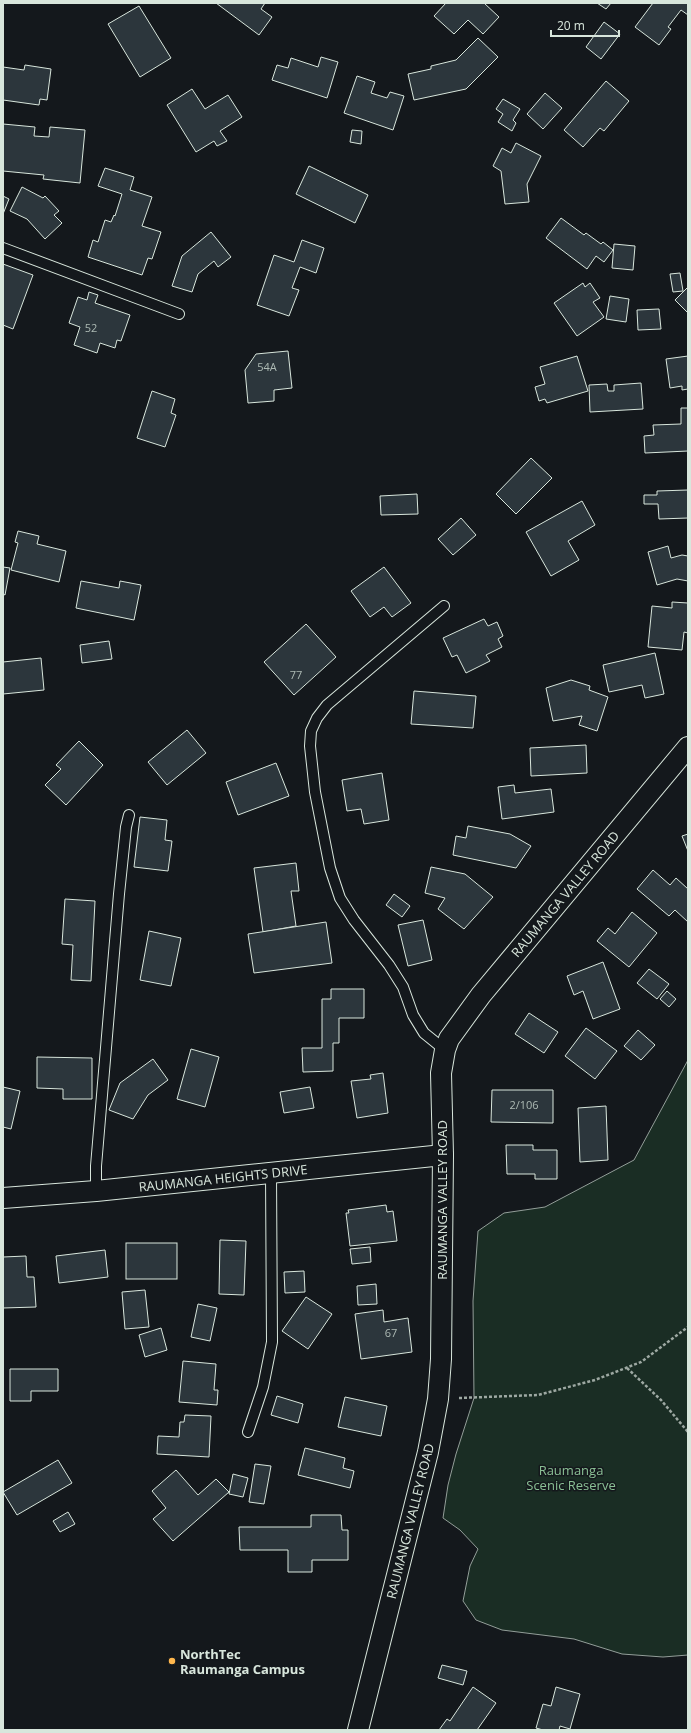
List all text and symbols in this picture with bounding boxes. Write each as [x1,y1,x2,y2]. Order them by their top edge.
scale bar [551,12,619,38]
text: 20 m [557,17,585,34]
house number: 52 [85,320,97,335]
house number: 54A [257,359,277,374]
house number: 77 [290,667,302,682]
street label: RAUMANGA VALLEY ROAD [507,827,623,961]
house number: 2/106 [509,1097,539,1112]
street label: RAUMANGA VALLEY ROAD [433,1120,451,1280]
street label: RAUMANGA HEIGHTS DRIVE [138,1160,308,1196]
house number: 67 [385,1325,397,1340]
street label: RAUMANGA VALLEY ROAD [382,1441,438,1601]
park label: Raumanga Scenic Reserve [526,1461,616,1494]
place label: NorthTec Raumanga Campus [180,1645,305,1678]
marker: NorthTec Raumanga Campus [167,1656,177,1666]

